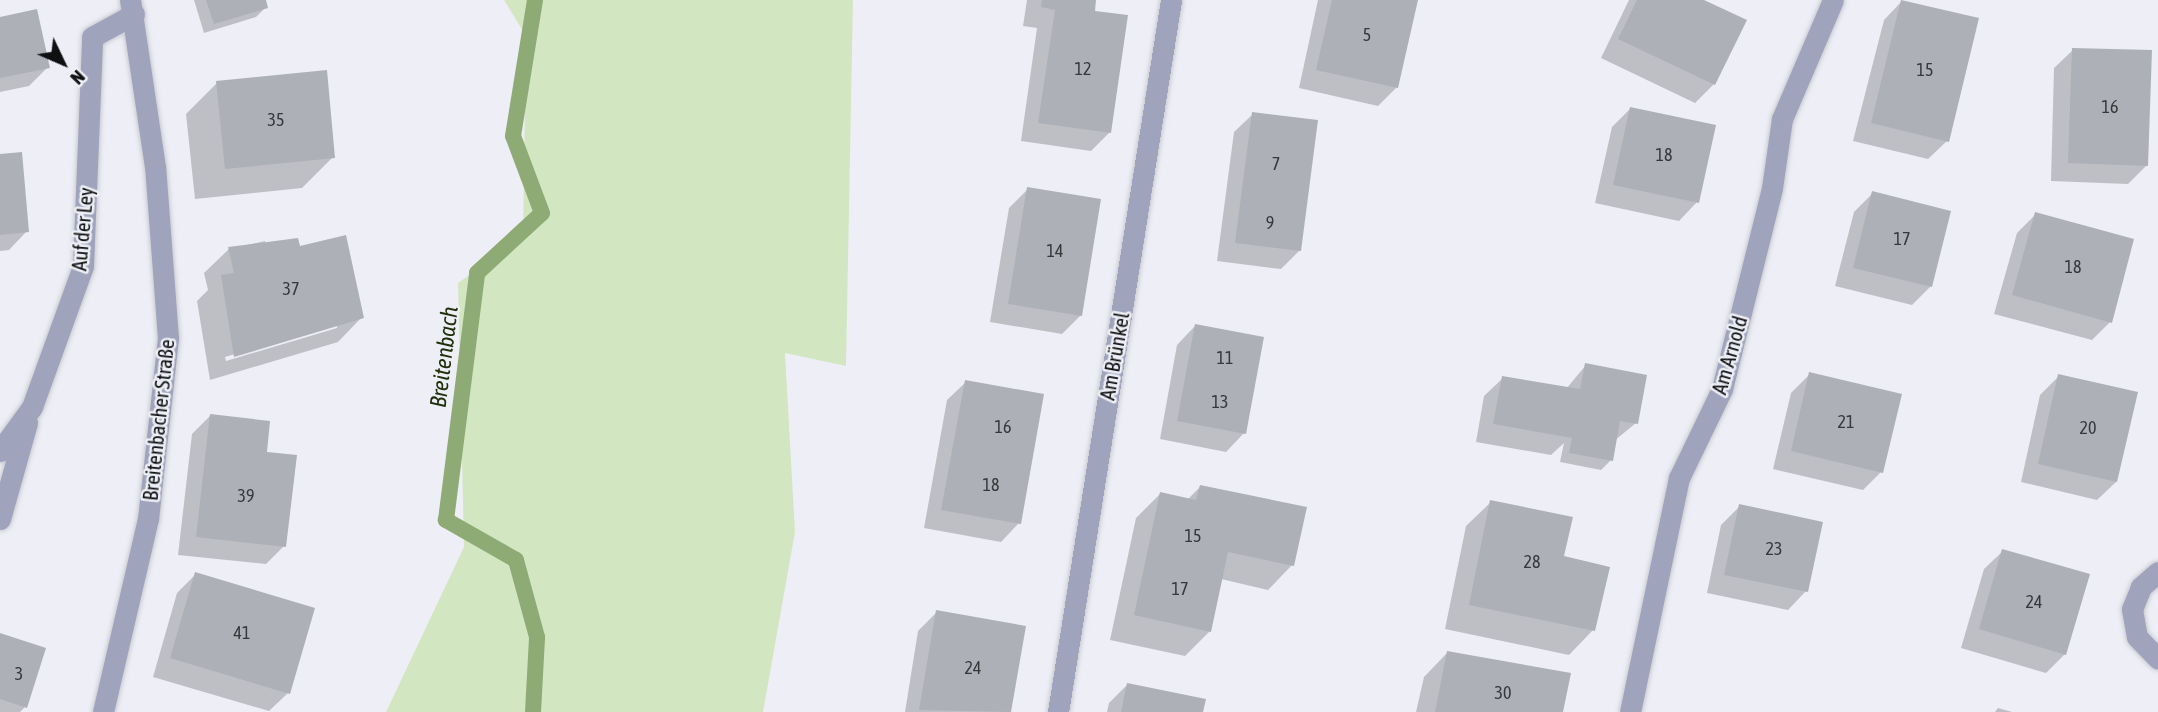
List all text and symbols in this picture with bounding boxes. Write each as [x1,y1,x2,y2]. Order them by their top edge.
house number: 5 [1363,24,1371,46]
north arrow [28,28,98,98]
house number: 12 [1075,58,1091,80]
house number: 15 [1917,59,1933,81]
text: N [66,66,90,89]
house number: 16 [2102,96,2118,118]
house number: 35 [268,109,284,131]
house number: 18 [1656,144,1672,166]
house number: 7 [1272,153,1280,175]
street label: Auf der Ley [66,186,98,272]
house number: 9 [1266,212,1274,234]
house number: 17 [1894,228,1910,250]
house number: 14 [1047,240,1063,262]
house number: 18 [2065,256,2081,278]
house number: 37 [283,278,299,300]
water label: Breitenbach [424,305,464,409]
street label: Am Brünkel [1094,310,1134,402]
street label: Am Arnold [1706,313,1752,397]
street label: Breitenbacher Straße [137,338,179,502]
house number: 11 [1217,347,1233,369]
house number: 13 [1212,391,1228,413]
house number: 21 [1838,411,1854,433]
house number: 16 [995,416,1011,438]
house number: 20 [2080,417,2096,439]
house number: 18 [983,474,999,496]
house number: 39 [238,485,254,507]
house number: 15 [1185,525,1201,547]
house number: 23 [1766,538,1782,560]
house number: 28 [1524,551,1540,573]
house number: 17 [1172,578,1188,600]
house number: 24 [2026,591,2042,613]
house number: 41 [234,622,250,644]
house number: 24 [965,657,981,679]
house number: 3 [15,663,23,685]
house number: 30 [1495,682,1511,704]

